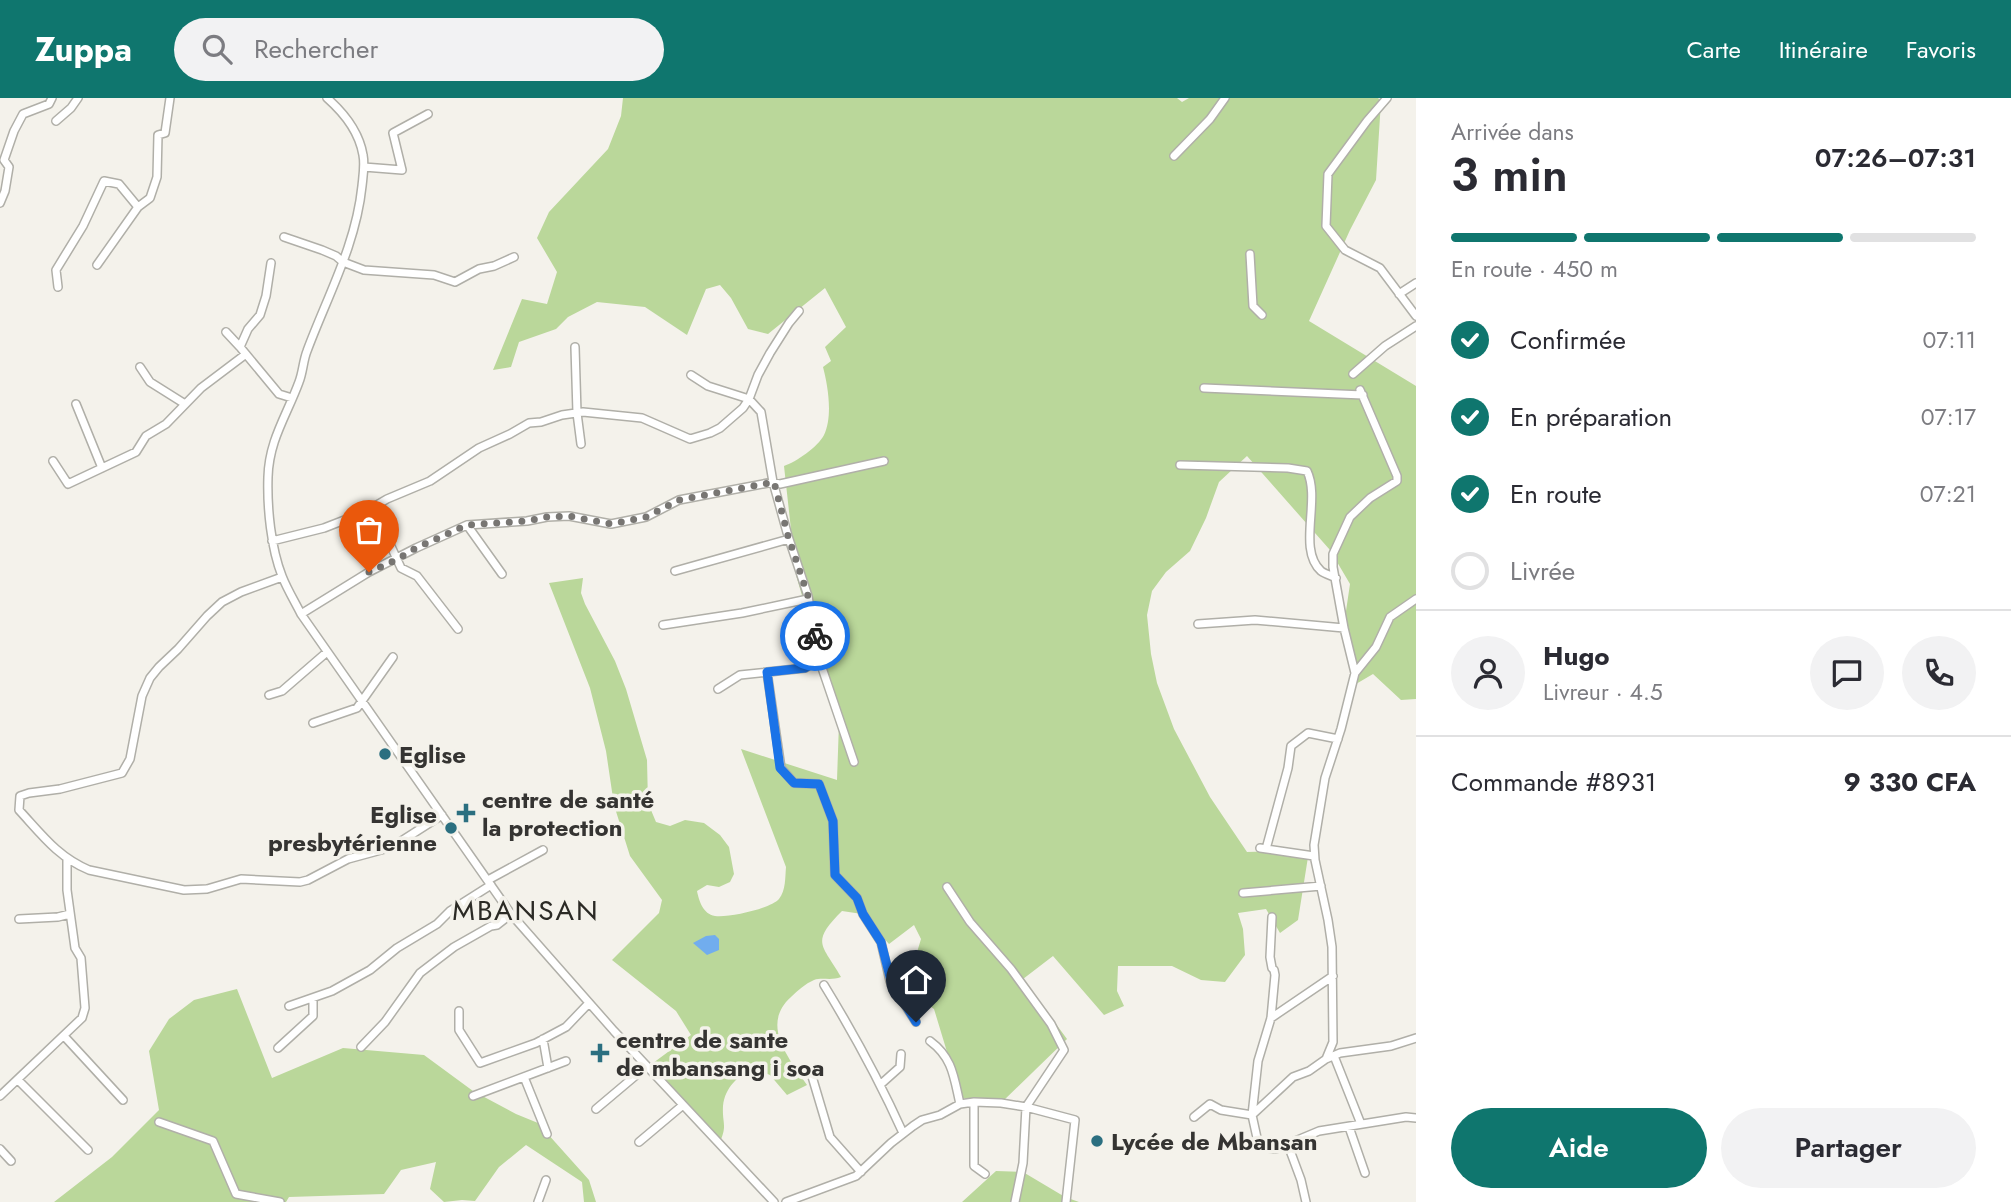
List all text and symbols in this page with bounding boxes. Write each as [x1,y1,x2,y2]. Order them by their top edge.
search box [174,18,664,81]
text: Zuppa [35,26,132,73]
icon: search [198,30,236,68]
text: Rechercher [254,30,378,68]
text: Carte [1686,32,1741,67]
text: Itinéraire [1779,32,1868,67]
text: Favoris [1906,32,1976,67]
text: Arrivée dans [1451,115,1574,149]
text: 07:26–07:31 [1815,139,1976,177]
text: 3 min [1451,142,1568,208]
text: En route · 450 m [1451,252,1618,286]
icon: check [1451,321,1489,359]
text: Confirmée [1510,321,1626,359]
text: 07:11 [1923,323,1976,357]
icon: check [1451,398,1489,436]
text: En préparation [1510,398,1672,436]
text: 07:17 [1921,400,1976,434]
icon: check [1451,475,1489,513]
text: En route [1510,475,1602,513]
text: 07:21 [1920,477,1976,511]
pin [339,500,399,572]
icon: bag [350,511,388,549]
text: Livrée [1510,552,1575,590]
courier [780,601,850,671]
icon: bike [796,617,834,655]
button: person [1451,636,1525,710]
button: chat [1810,636,1884,710]
button: phone [1902,636,1976,710]
text: Hugo [1543,637,1610,675]
text: Livreur · 4.5 [1543,675,1663,709]
place label: Eglise [399,737,466,772]
marker: Eglise [377,746,393,762]
text: Commande #8931 [1451,763,1657,801]
text: 9 330 CFA [1844,763,1976,801]
place label: centre de santé la protection [482,782,654,845]
place label: Eglise presbytérienne [268,797,437,860]
marker: centre de santé la protection [456,803,476,823]
marker: Eglise presbytérienne [443,820,459,836]
district label: MBANSAN [452,890,600,931]
pin [886,950,946,1022]
icon: home [897,961,935,999]
place label: centre de sante de mbansang i soa [616,1022,824,1085]
marker: centre de sante de mbansang i soa [590,1043,610,1063]
button: Aide [1451,1108,1707,1188]
button: Partager [1721,1108,1976,1188]
place label: Lycée de Mbansan [1111,1124,1318,1159]
marker: Lycée de Mbansan [1089,1133,1105,1149]

